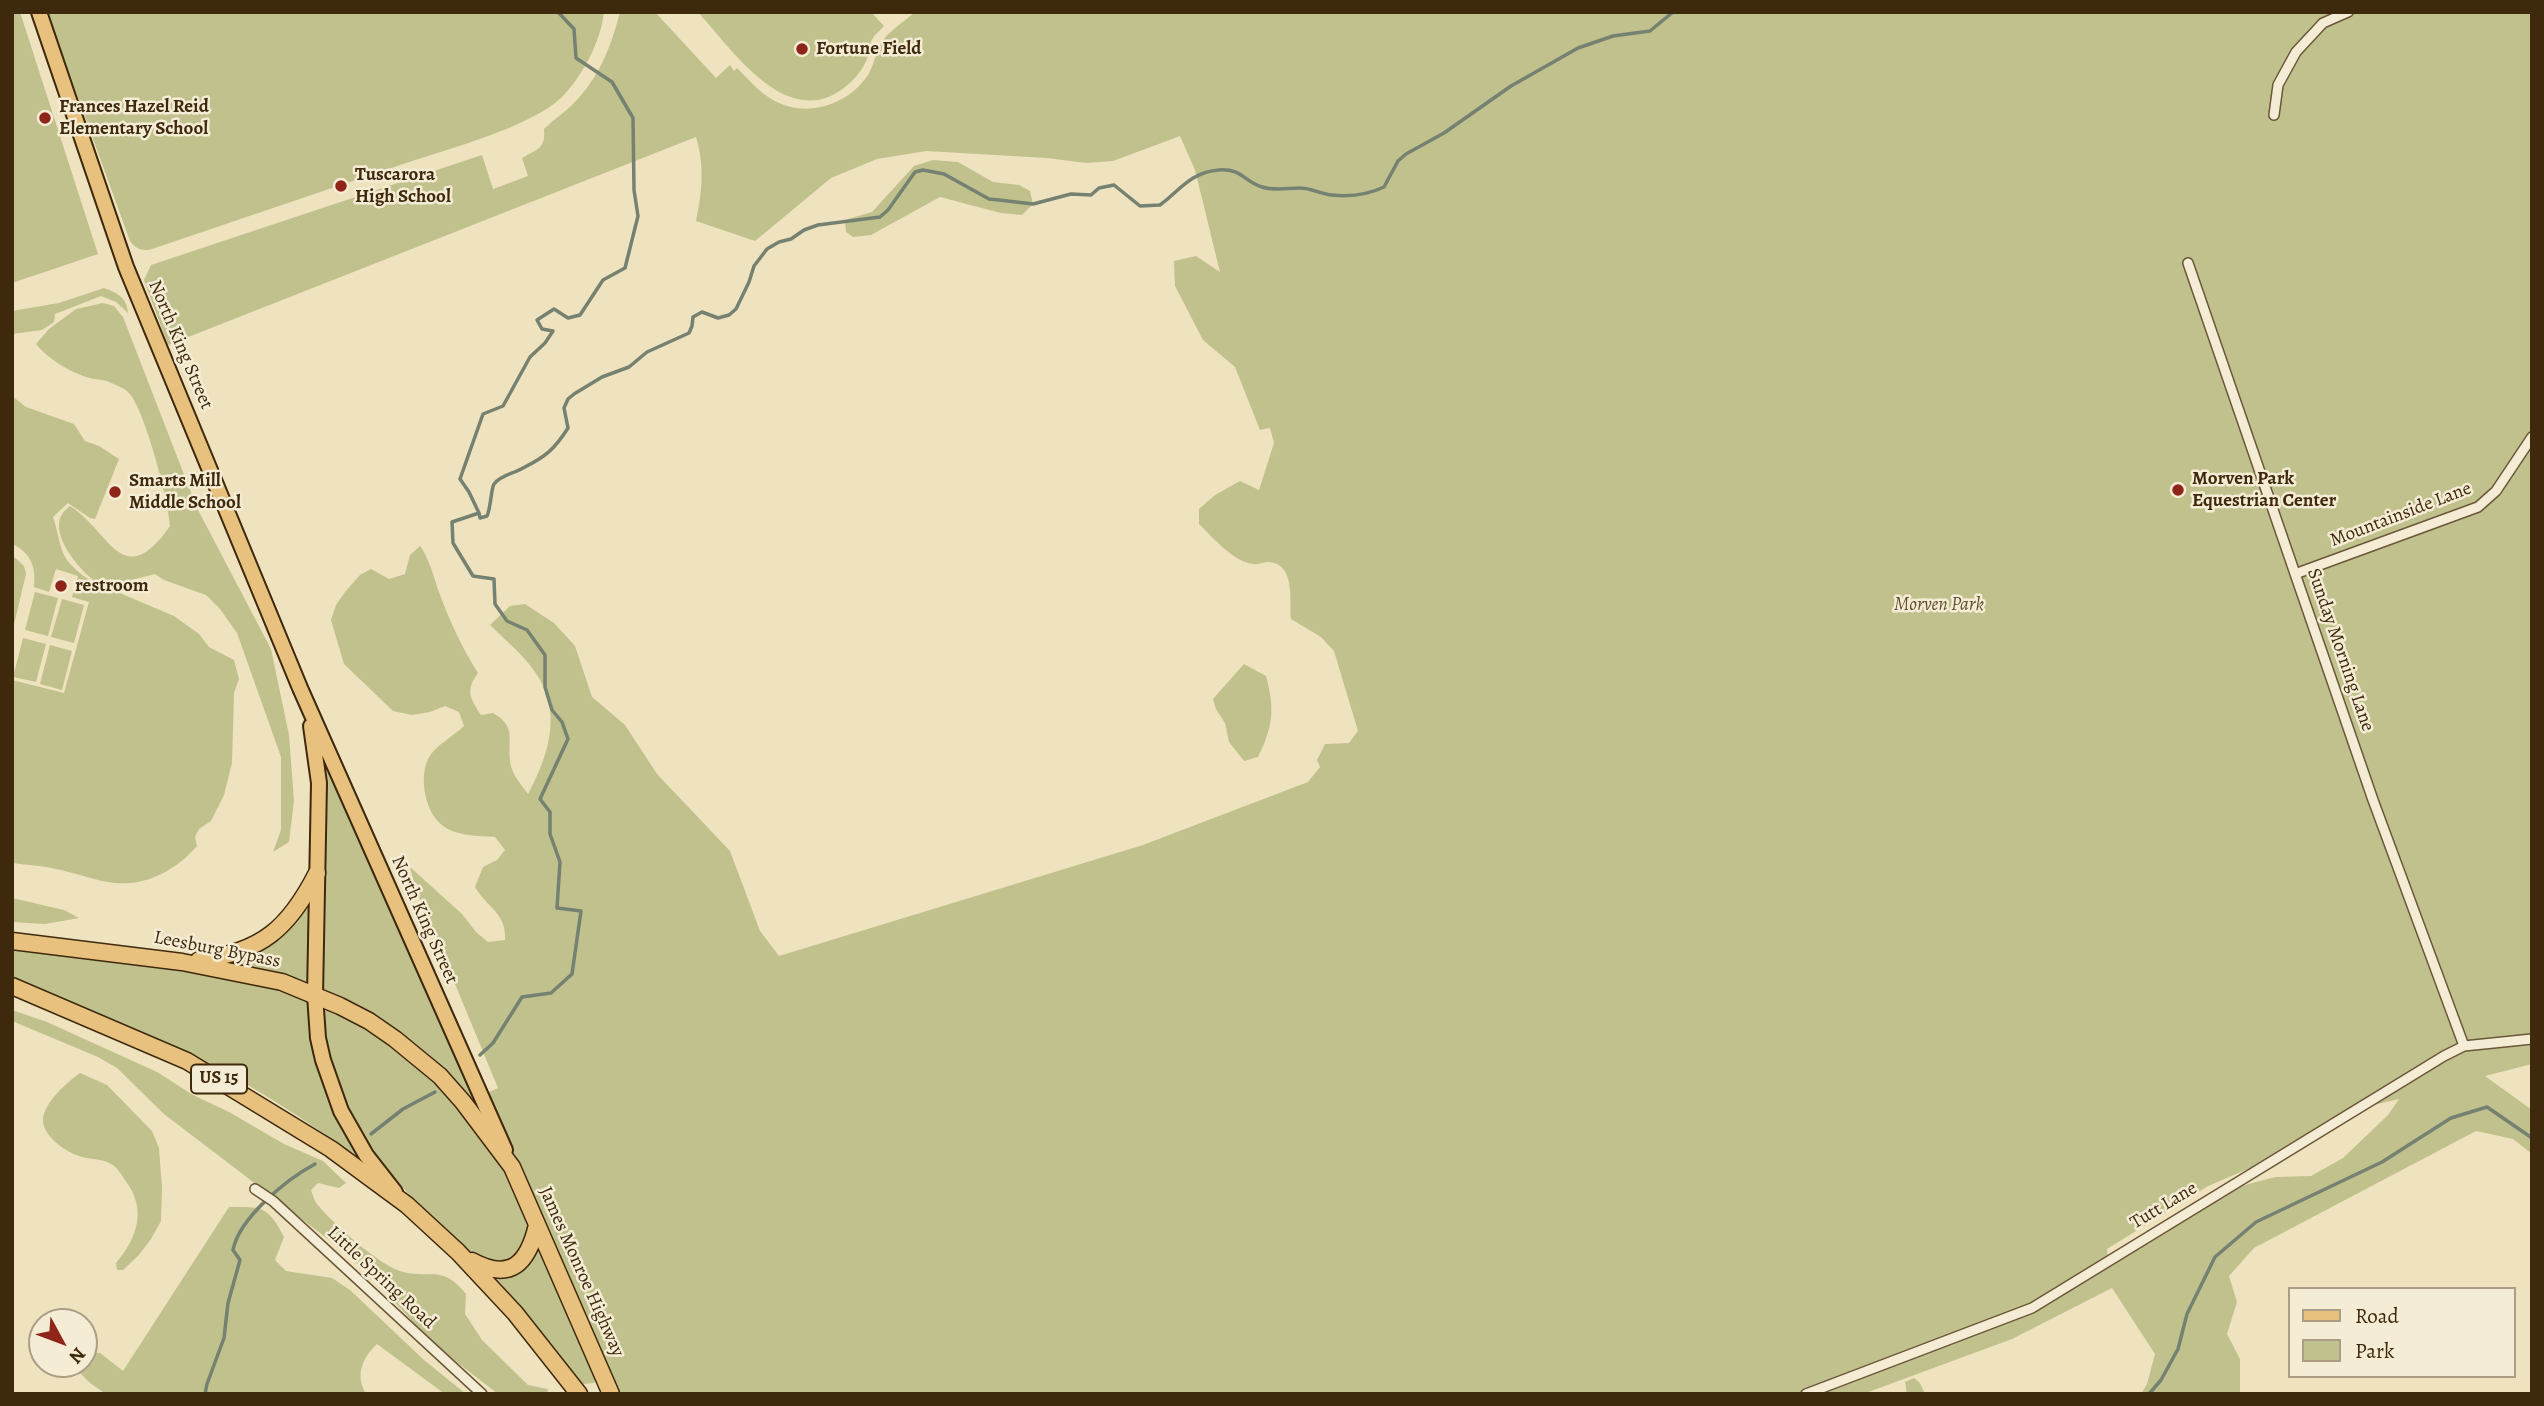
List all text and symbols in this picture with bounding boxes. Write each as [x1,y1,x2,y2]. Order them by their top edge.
place label: Fortune Field [816,38,921,60]
marker: Fortune Field [794,41,810,57]
place label: Frances Hazel Reid Elementary School [59,96,209,140]
marker: Frances Hazel Reid Elementary School [37,110,53,126]
place label: Tuscarora High School [355,164,451,208]
marker: Tuscarora High School [333,178,349,194]
street label: North King Street [143,277,217,413]
place label: Morven Park Equestrian Center [2192,468,2336,512]
place label: Smarts Mill Middle School [129,470,241,514]
street label: Mountainside Lane [2327,478,2475,552]
marker: Morven Park Equestrian Center [2170,482,2186,498]
marker: Smarts Mill Middle School [107,484,123,500]
street label: Sunday Morning Lane [2301,565,2379,735]
place label: restroom [75,575,149,597]
marker: restroom [53,578,69,594]
park label: Morven Park [1894,594,1984,616]
street label: North King Street [386,852,462,988]
street label: Leesburg Bypass [152,927,282,973]
road number: US 15 [191,1064,247,1094]
street label: Tutt Lane [2127,1177,2201,1235]
street label: James Monroe Highway [533,1184,629,1360]
street label: Little Spring Road [322,1222,440,1334]
legend [2288,1287,2516,1378]
text: Road [2355,1302,2399,1330]
north arrow [28,1308,98,1378]
text: Park [2355,1337,2394,1365]
text: N [63,1342,92,1369]

